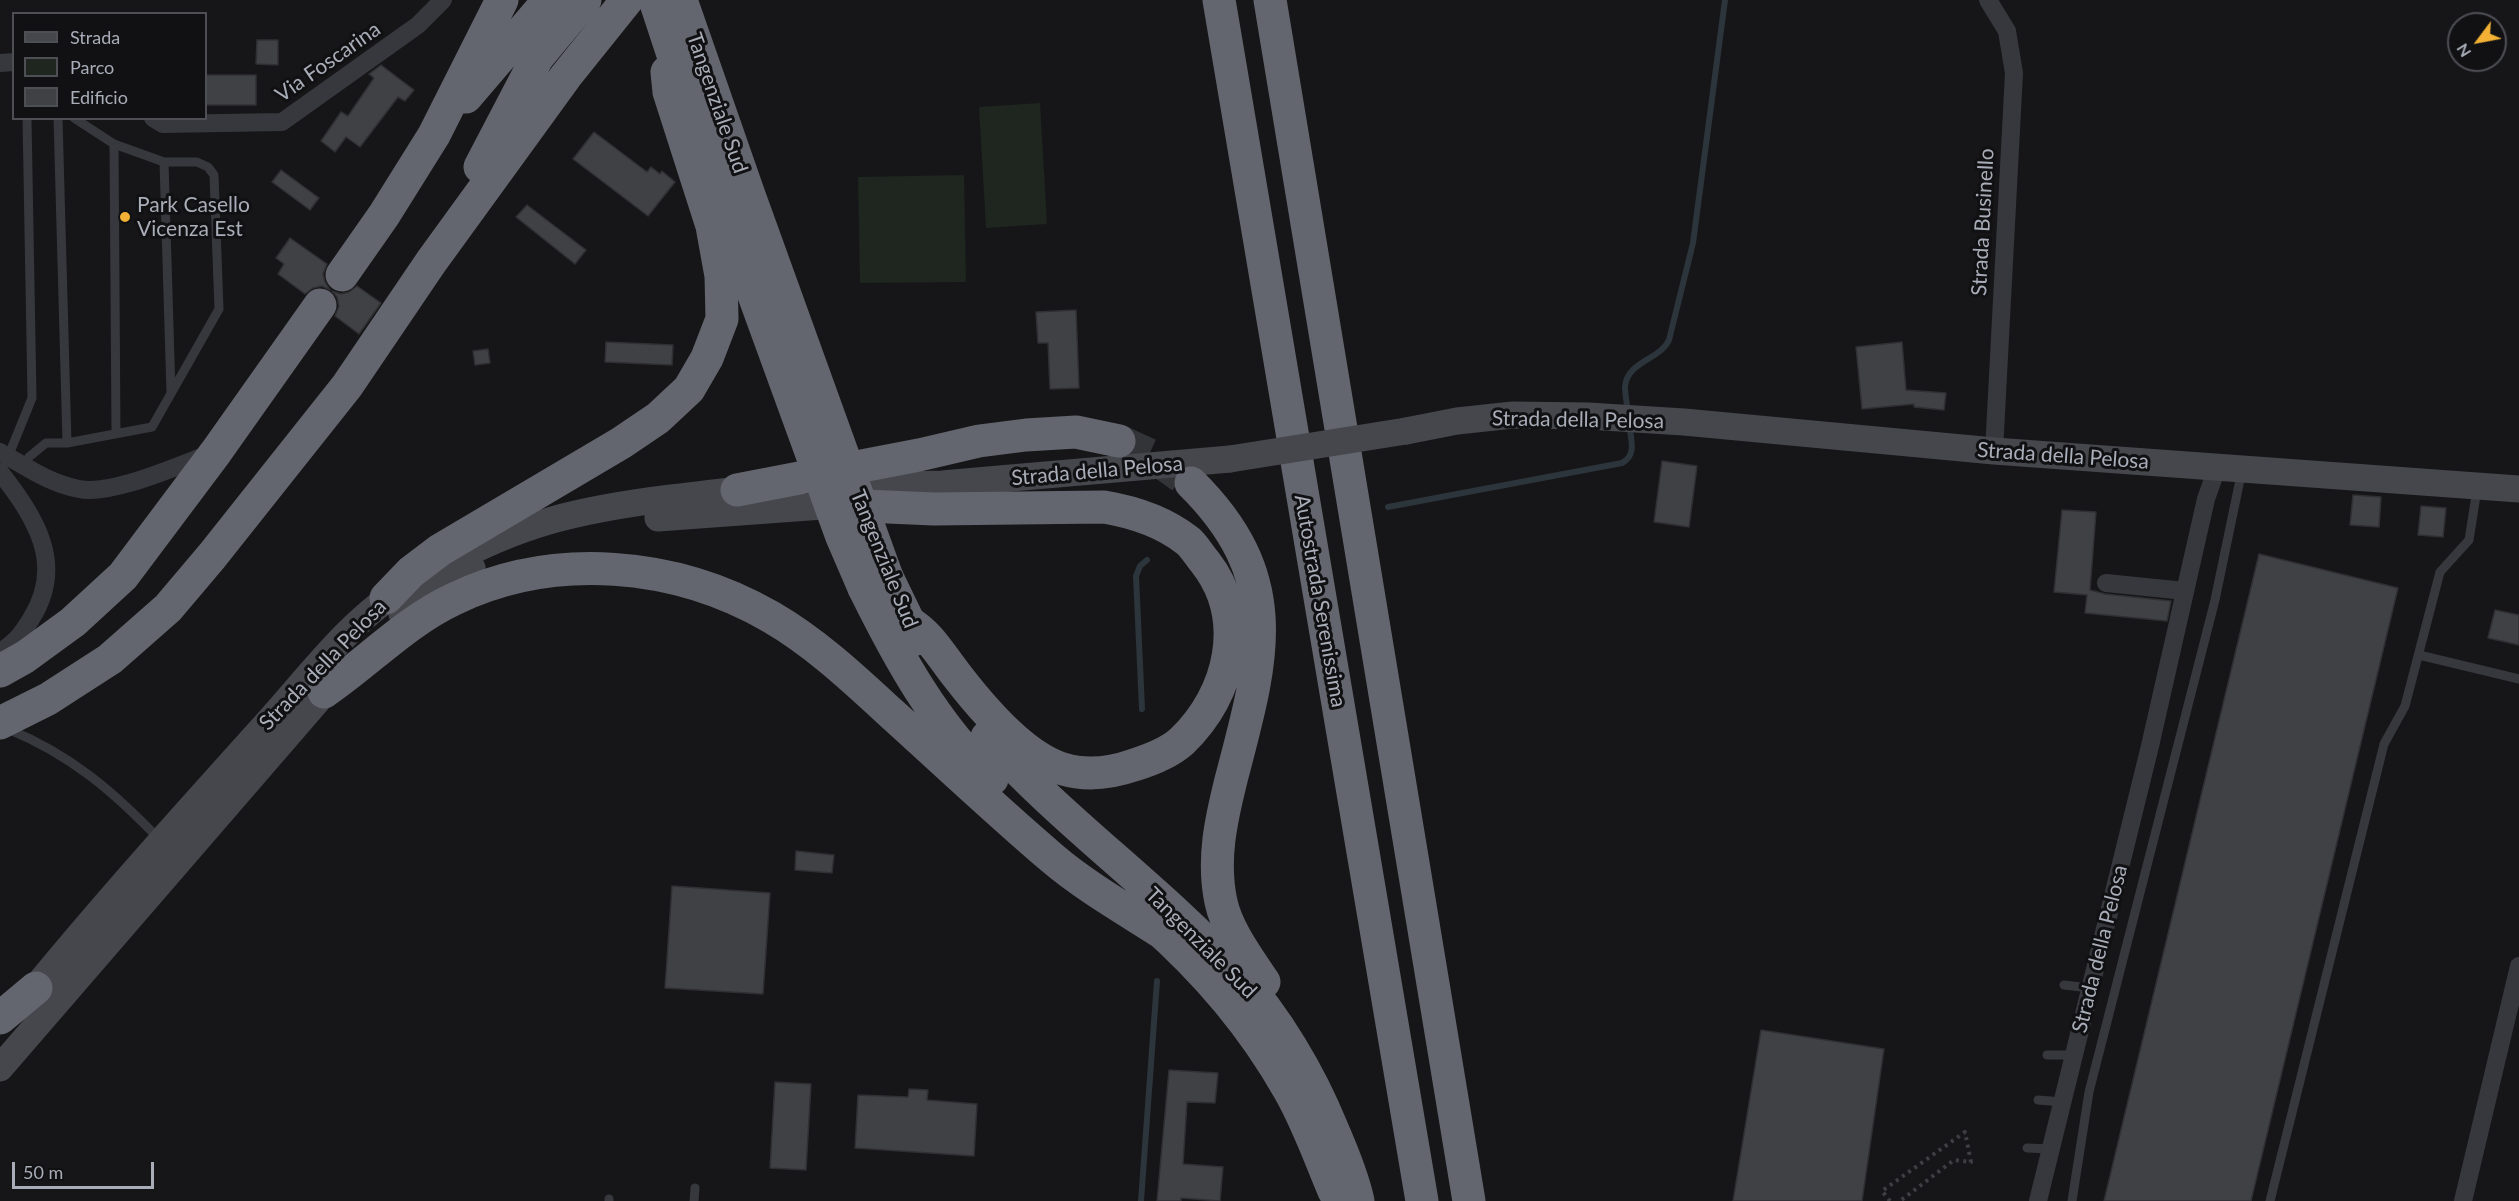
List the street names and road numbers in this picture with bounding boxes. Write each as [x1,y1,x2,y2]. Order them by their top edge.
street label: Via Foscarina [271,17,385,107]
street label: Tangenziale Sud [681,30,753,176]
street label: Strada Businello [1967,148,1999,296]
street label: Strada della Pelosa [1492,406,1664,434]
street label: Strada della Pelosa [1976,437,2150,475]
street label: Strada della Pelosa [1010,451,1184,491]
street label: Tangenziale Sud [845,486,923,632]
street label: Autostrada Serenissima [1289,493,1351,709]
street label: Strada della Pelosa [254,594,392,736]
street label: Strada della Pelosa [2067,862,2133,1036]
street label: Tangenziale Sud [1140,882,1262,1004]

